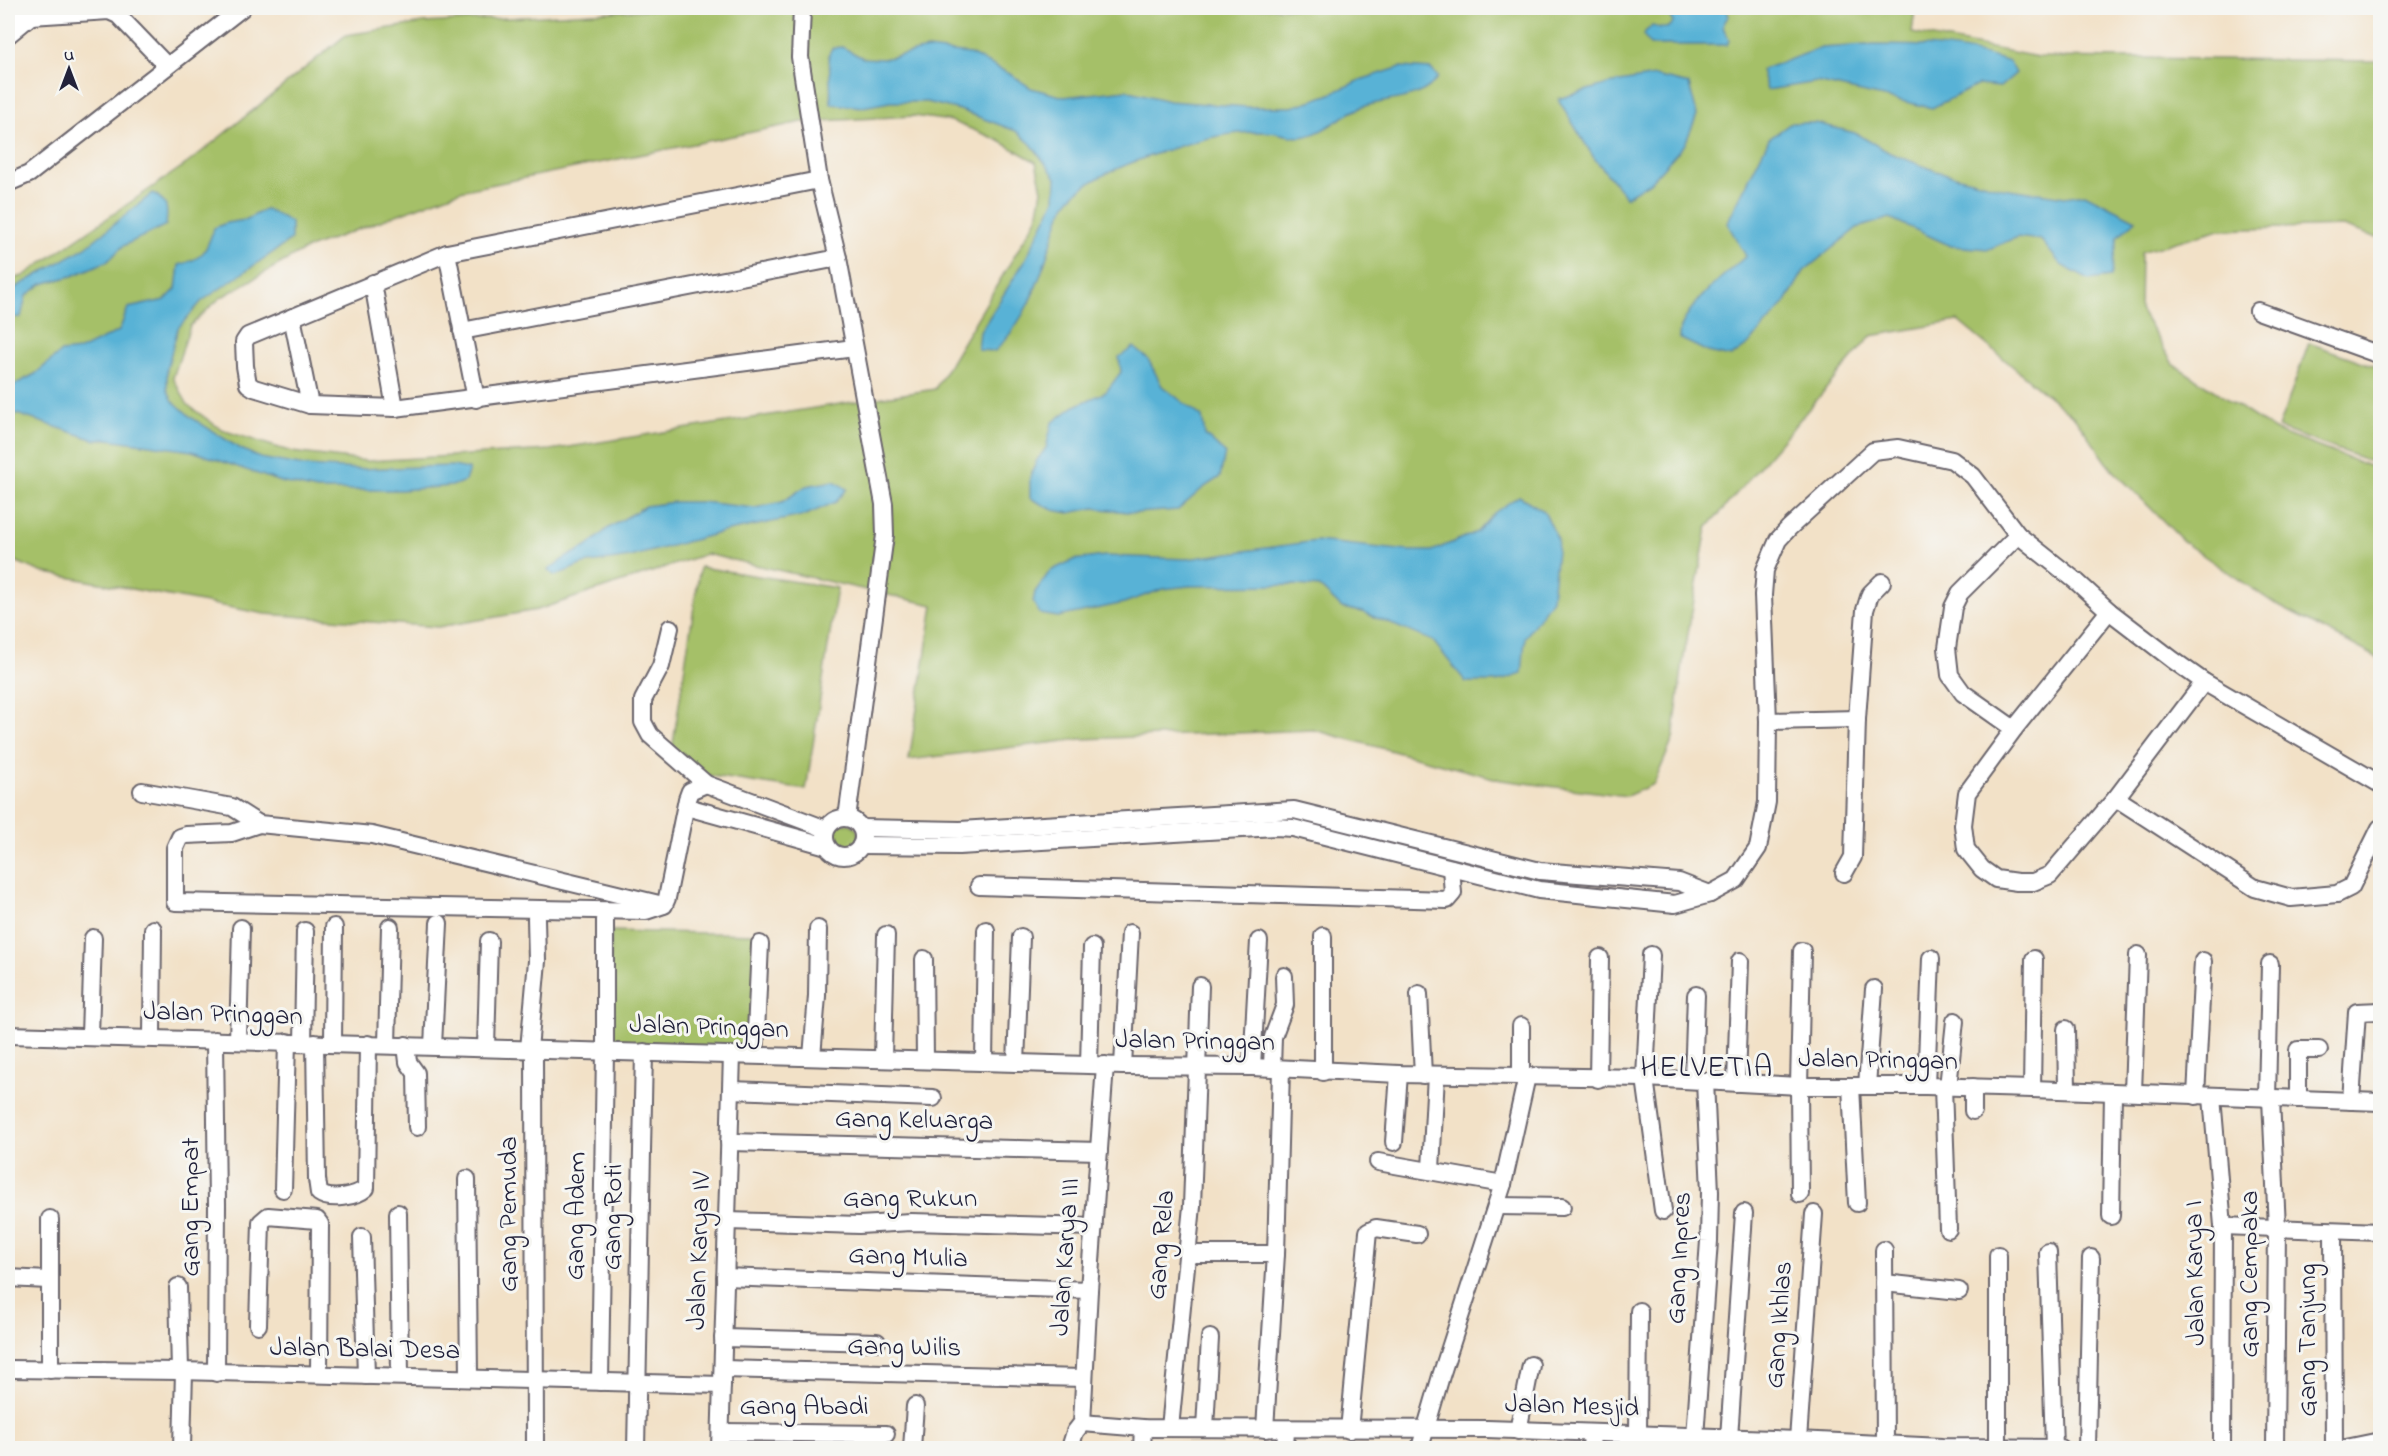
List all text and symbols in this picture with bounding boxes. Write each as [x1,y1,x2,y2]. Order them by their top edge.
north arrow [39,39,99,99]
text: U [64,44,74,68]
street label: Jalan Pringgan [143,993,303,1037]
street label: Jalan Pringgan [629,1006,789,1050]
street label: Jalan Pringgan [1115,1021,1275,1063]
street label: Jalan Pringgan [1798,1040,1958,1082]
district label: HELVETIA [1640,1047,1774,1091]
street label: Gang Keluarga [834,1100,994,1142]
street label: Gang Pemuda [490,1136,529,1292]
street label: Gang Empat [172,1137,211,1277]
street label: Gang Adem [556,1151,598,1281]
street label: Gang Roti [594,1163,634,1271]
street label: Jalan Karya IV [678,1171,722,1331]
street label: Jalan Karya III [1041,1177,1091,1337]
street label: Gang Rukun [843,1180,977,1219]
street label: Gang Rela [1138,1189,1186,1301]
street label: Gang Cempaka [2231,1190,2270,1358]
street label: Gang Inpres [1657,1191,1703,1325]
street label: Jalan Karya I [2175,1200,2217,1346]
street label: Gang Mulia [848,1236,968,1280]
street label: Gang Ikhlas [1756,1260,1804,1390]
street label: Gang Tanjung [2289,1263,2328,1417]
street label: Gang Wilis [847,1328,961,1368]
street label: Jalan Balai Desa [269,1329,461,1371]
street label: Jalan Mesjid [1504,1385,1640,1429]
street label: Gang Abadi [739,1388,869,1427]

